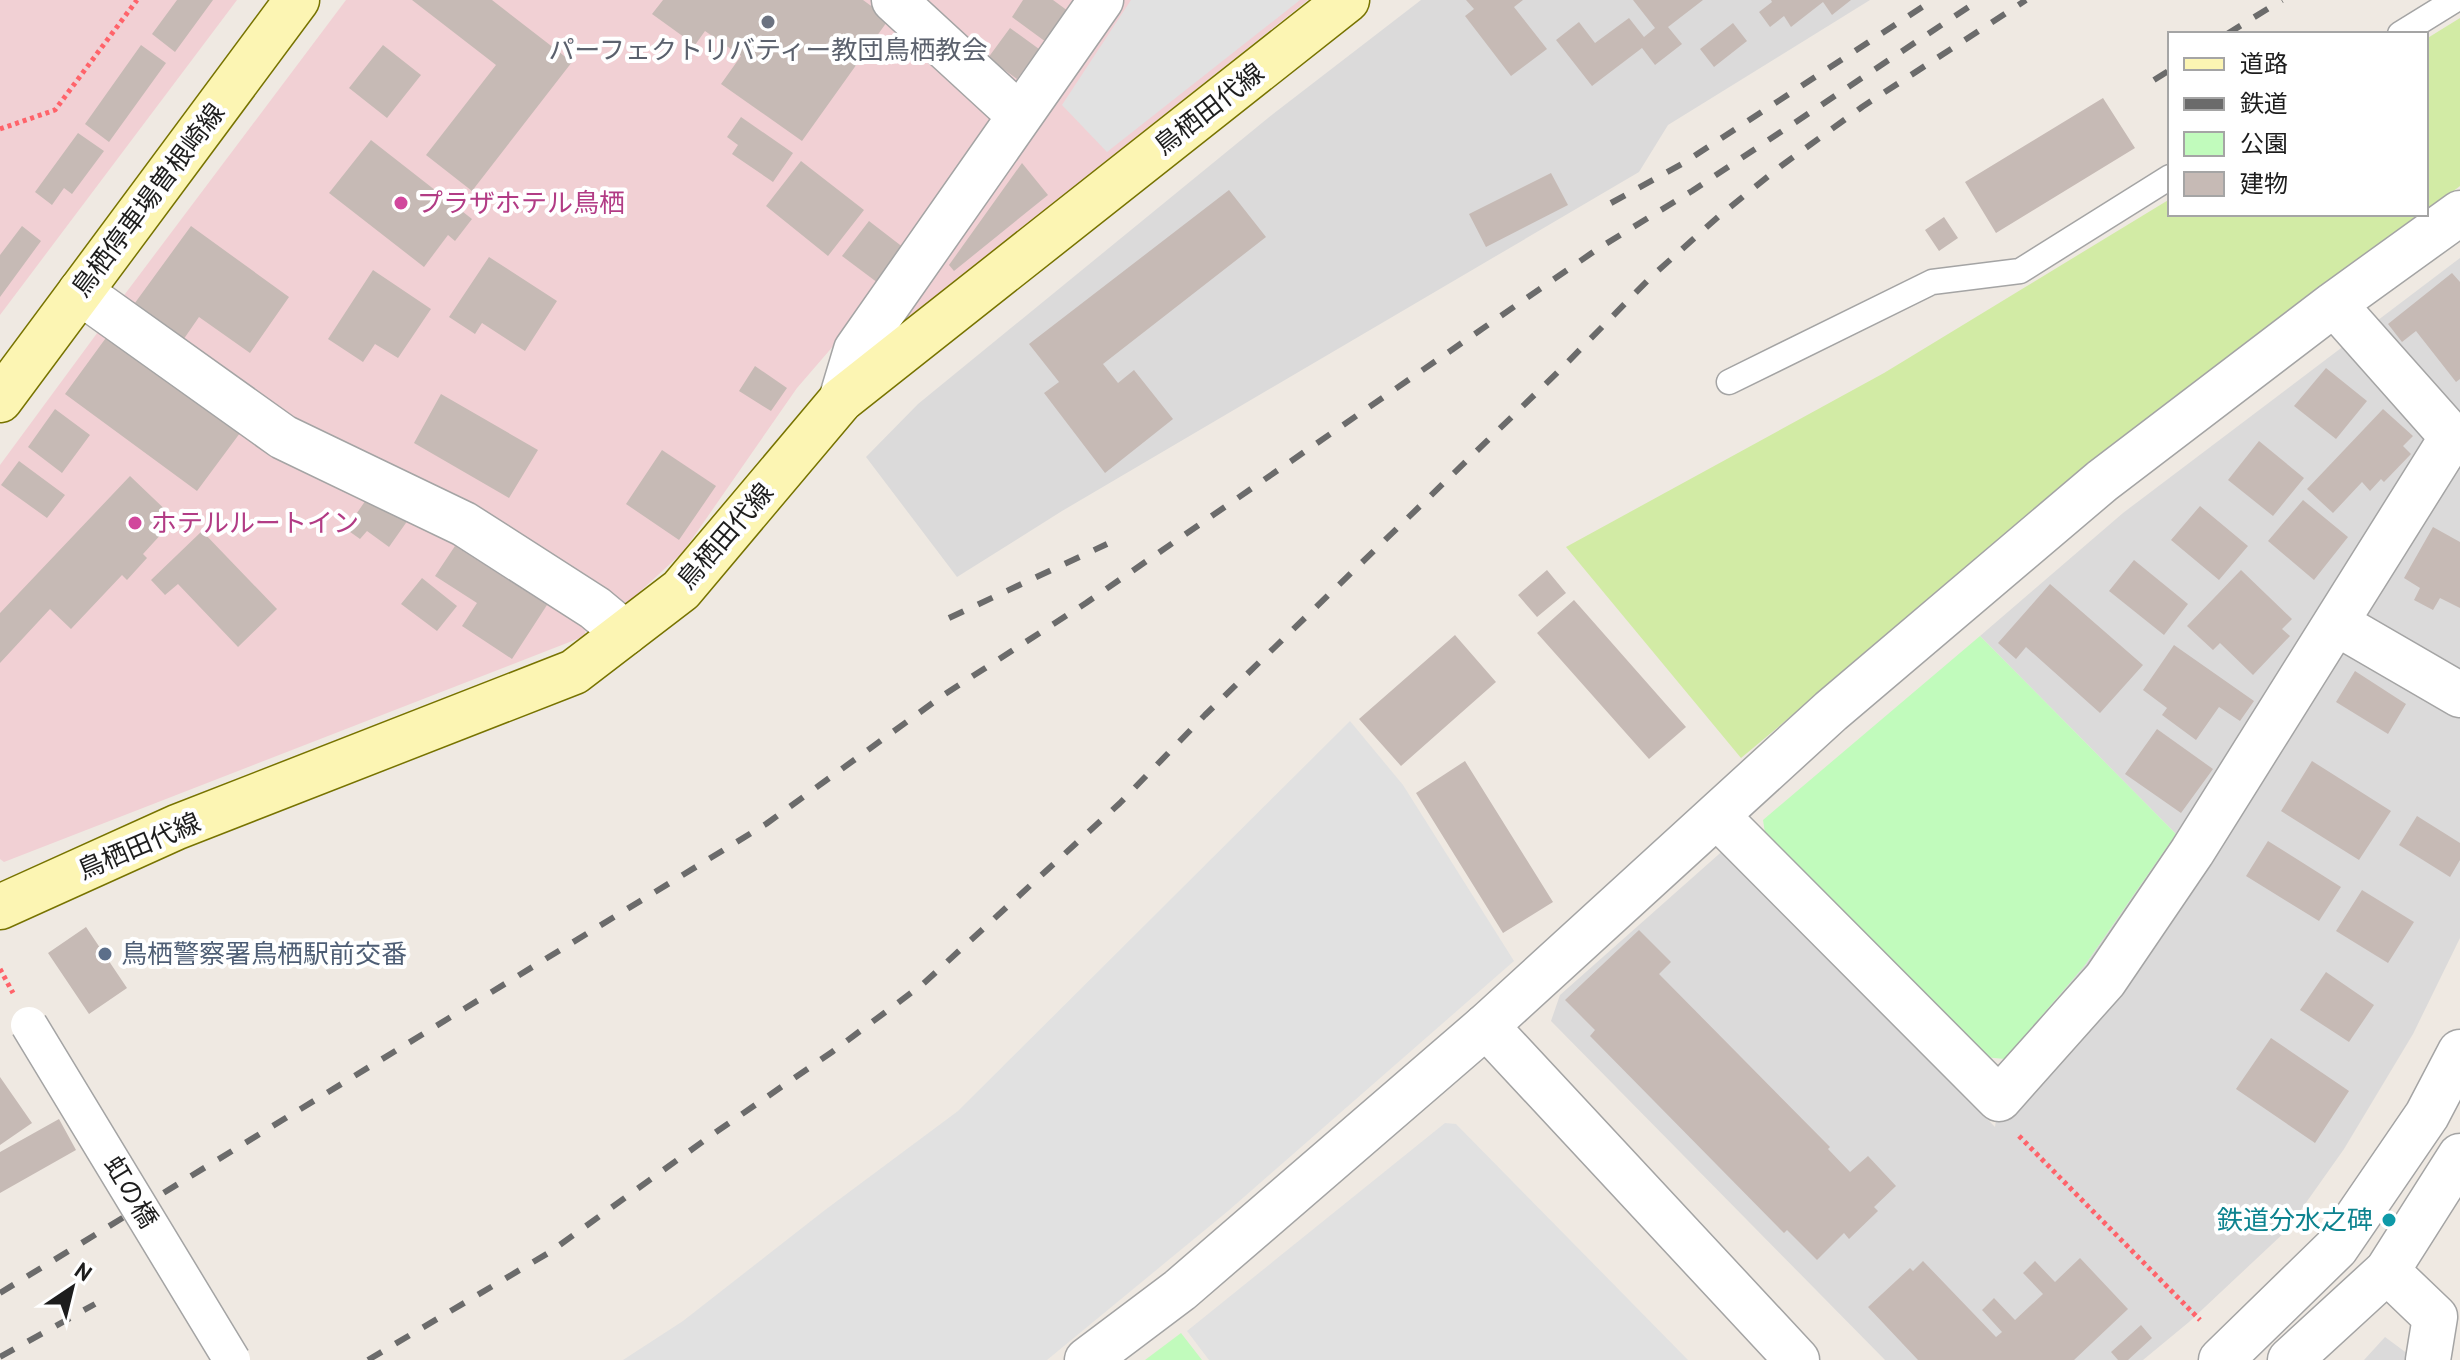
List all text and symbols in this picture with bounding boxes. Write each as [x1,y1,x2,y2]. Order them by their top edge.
marker: パーフェクトリバティー教団鳥栖教会 [759,13,777,31]
legend [2168,32,2428,216]
place label: パーフェクトリバティー教団鳥栖教会 [549,33,987,66]
text: 道路 [2240,48,2288,79]
street label: 鳥栖田代線 [1147,56,1270,162]
text: 鉄道 [2240,88,2288,119]
street label: 鳥栖停車場曽根崎線 [64,96,231,303]
text: 公園 [2240,128,2288,159]
text: 建物 [2240,168,2288,199]
place label: プラザホテル鳥栖 [417,186,625,219]
marker: プラザホテル鳥栖 [392,194,410,212]
street label: 鳥栖田代線 [670,476,780,596]
place label: ホテルルートイン [151,506,359,539]
marker: ホテルルートイン [126,514,144,532]
street label: 鳥栖田代線 [73,805,205,886]
place label: 鳥栖警察署鳥栖駅前交番 [121,937,407,970]
marker: 鳥栖警察署鳥栖駅前交番 [96,945,114,963]
street label: 虹の橋 [97,1150,166,1234]
place label: 鉄道分水之碑 [2217,1203,2373,1236]
marker: 鉄道分水之碑 [2380,1211,2398,1229]
north arrow [32,1248,112,1328]
text: N [70,1256,97,1287]

